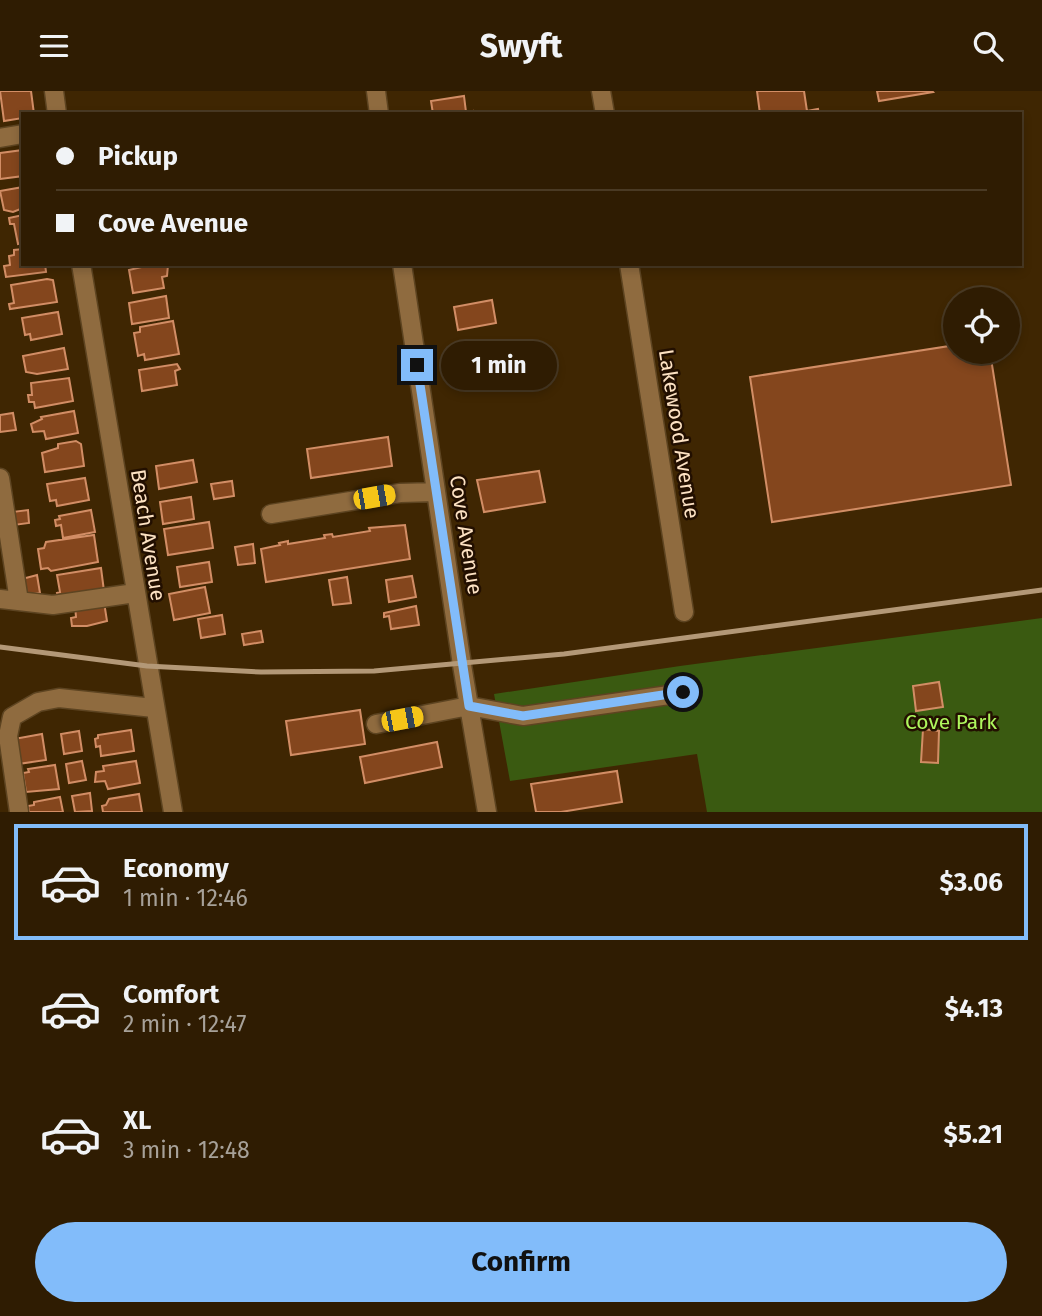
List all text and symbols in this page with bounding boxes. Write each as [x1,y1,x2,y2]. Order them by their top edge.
icon: menu [35,27,73,65]
text: Swyft [480,27,562,65]
icon: search [969,27,1007,65]
text: Pickup [98,141,178,172]
text: Cove Avenue [98,208,248,239]
map controls [943,287,1020,364]
button: locate [943,287,1020,364]
callout: 1 min [442,341,557,389]
street label: Lakewood Avenue [653,347,705,521]
route end [401,349,433,381]
text: 1 min [471,351,527,379]
street label: Beach Avenue [125,467,171,603]
street label: Cove Avenue [444,473,488,597]
car [352,483,397,511]
route start [667,676,699,708]
car [380,705,425,733]
park label: Cove Park [905,709,997,735]
icon: car [39,851,102,914]
text: Economy [123,853,229,884]
text: $3.06 [939,867,1003,898]
text: 1 min · 12:46 [123,884,248,912]
icon: car [39,977,102,1040]
text: Comfort [123,979,219,1010]
text: $4.13 [945,993,1003,1024]
text: 2 min · 12:47 [123,1010,247,1038]
icon: car [39,1103,102,1166]
text: XL [123,1105,151,1136]
text: $5.21 [944,1119,1003,1150]
text: 3 min · 12:48 [123,1136,250,1164]
button: Confirm [35,1222,1007,1302]

